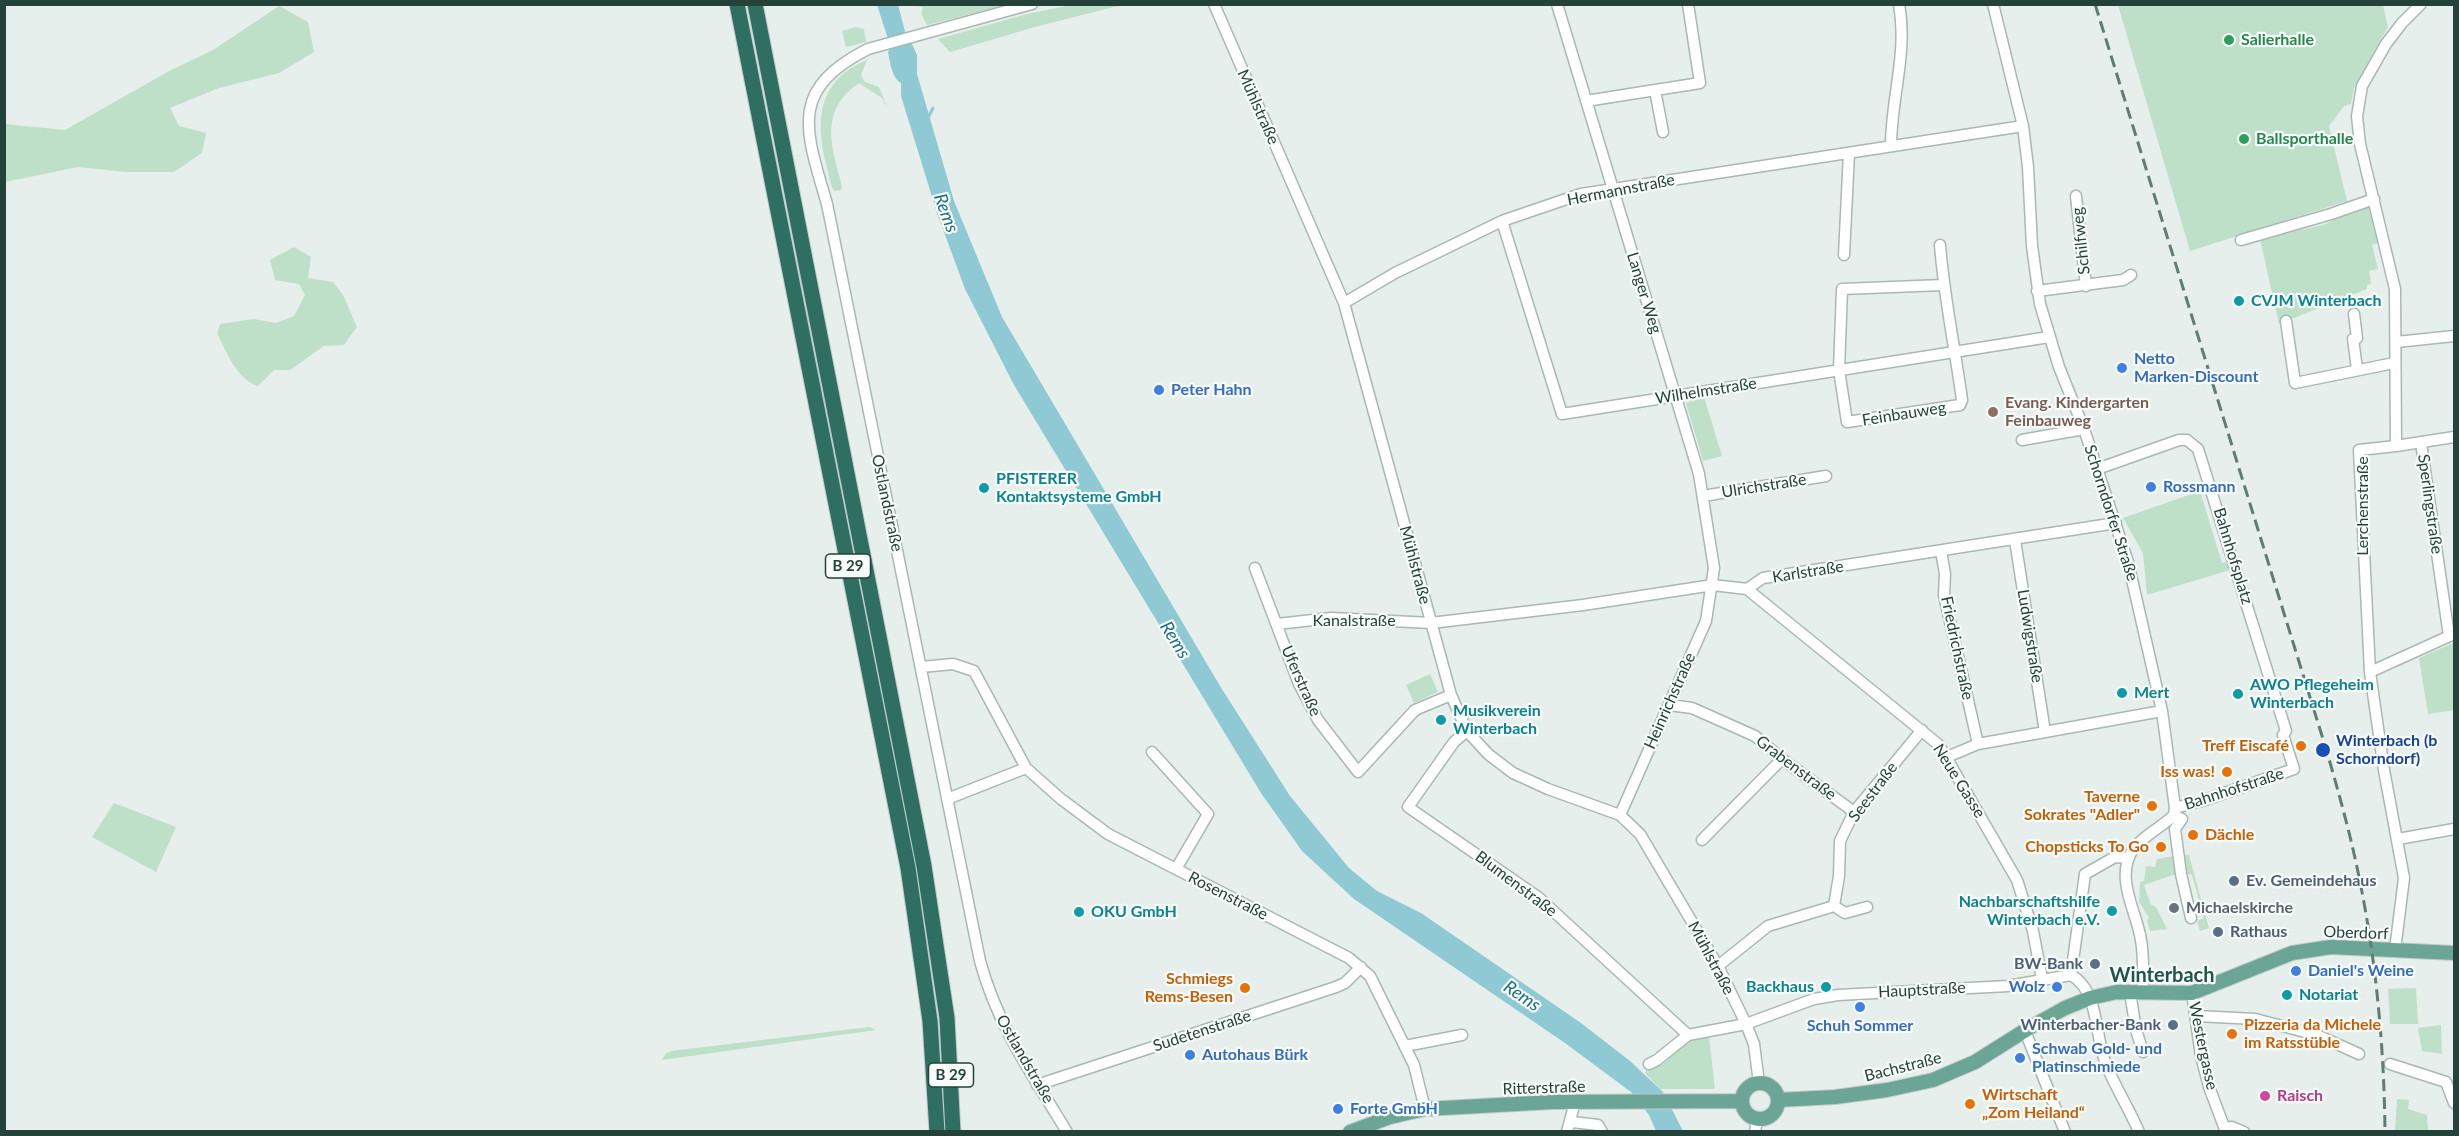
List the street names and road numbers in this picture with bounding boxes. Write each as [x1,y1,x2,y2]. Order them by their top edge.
street label: Mühlstraße [1233,66,1283,148]
street label: Hermannstraße [1566,170,1676,210]
street label: Schilfweg [2068,206,2094,276]
street label: Langer Weg [1623,250,1665,336]
street label: Wilhelmstraße [1654,374,1758,408]
street label: Feinbauweg [1861,398,1947,430]
street label: Schorndorfer Straße [2080,442,2142,584]
street label: Ostlandstraße [867,453,907,553]
street label: Sperlingstraße [2413,453,2447,555]
street label: Lerchenstraße [2353,456,2373,556]
street label: Ulrichstraße [1720,470,1808,502]
street label: Bahnhofsplatz [2209,505,2257,607]
street label: Mühlstraße [1395,524,1435,606]
road number: B 29 [826,554,870,578]
street label: Karlstraße [1771,557,1845,587]
street label: Ludwigstraße [2013,588,2047,684]
street label: Friedrichstraße [1937,594,1977,702]
street label: Kanalstraße [1312,611,1396,631]
street label: Uferstraße [1277,643,1325,719]
street label: Heinrichstraße [1640,650,1700,752]
street label: Grabenstraße [1752,732,1840,804]
street label: Neue Gasse [1929,740,1989,822]
street label: Seestraße [1844,758,1902,826]
street label: Bahnhofstraße [2182,764,2286,814]
street label: Blumenstraße [1471,847,1561,921]
street label: Rosenstraße [1185,868,1271,924]
street label: Mühlstraße [1684,918,1738,998]
street label: Oberdorf [2323,922,2389,944]
street label: Hauptstraße [1878,978,1966,1002]
street label: Westergasse [2184,1000,2222,1092]
street label: Sudetenstraße [1151,1006,1253,1056]
street label: Ostlandstraße [992,1011,1058,1107]
street label: Bachstraße [1862,1048,1944,1086]
road number: B 29 [928,1063,974,1087]
street label: Ritterstraße [1502,1077,1586,1099]

